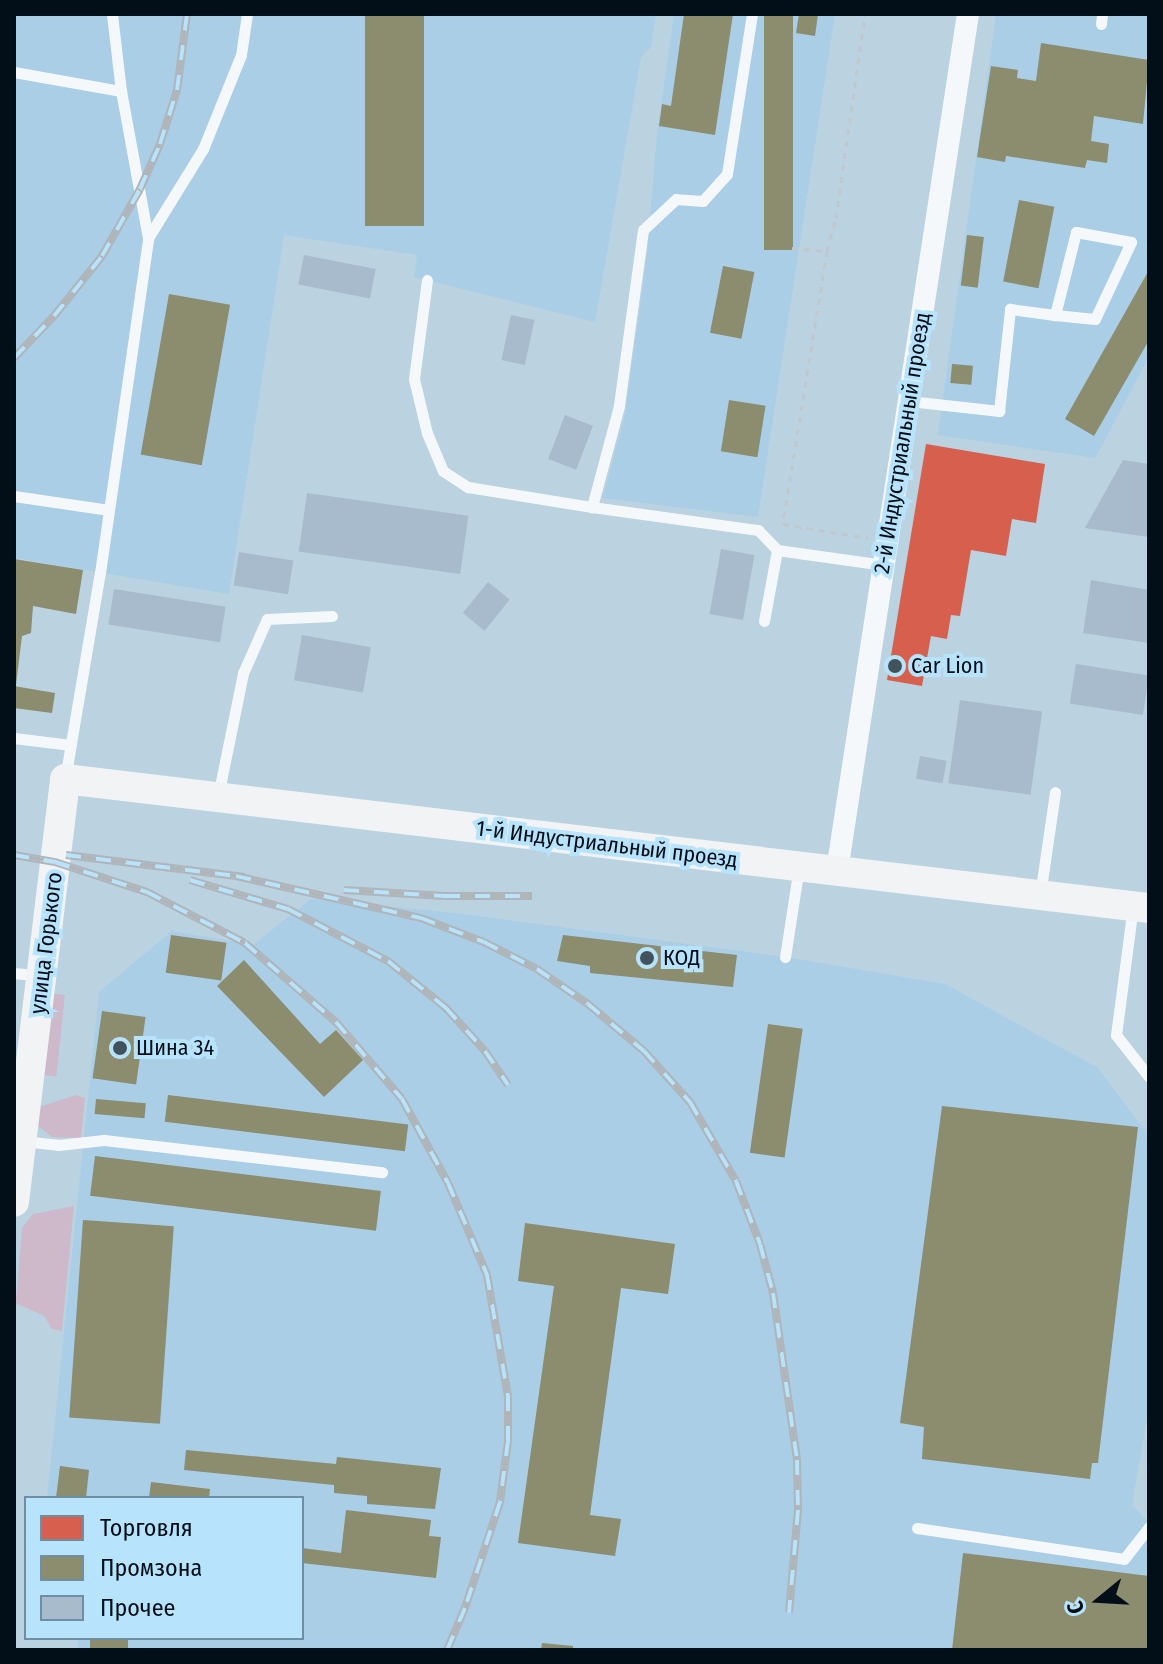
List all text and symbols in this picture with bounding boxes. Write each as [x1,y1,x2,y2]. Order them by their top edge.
street label: 2-й Индустриальный проезд [868,311,936,575]
place label: Car Lion [911,653,984,679]
marker: Car Lion [886,657,904,675]
street label: 1-й Индустриальный проезд [475,815,739,873]
street label: улица Горького [24,870,68,1016]
place label: КОД [663,945,700,971]
marker: КОД [638,949,656,967]
place label: Шина 34 [136,1035,214,1061]
marker: Шина 34 [111,1039,129,1057]
legend [24,1496,304,1640]
text: Торговля [100,1514,193,1542]
text: Промзона [100,1554,202,1582]
north arrow [1059,1560,1139,1640]
text: Прочее [100,1594,175,1622]
text: С [1061,1598,1090,1617]

